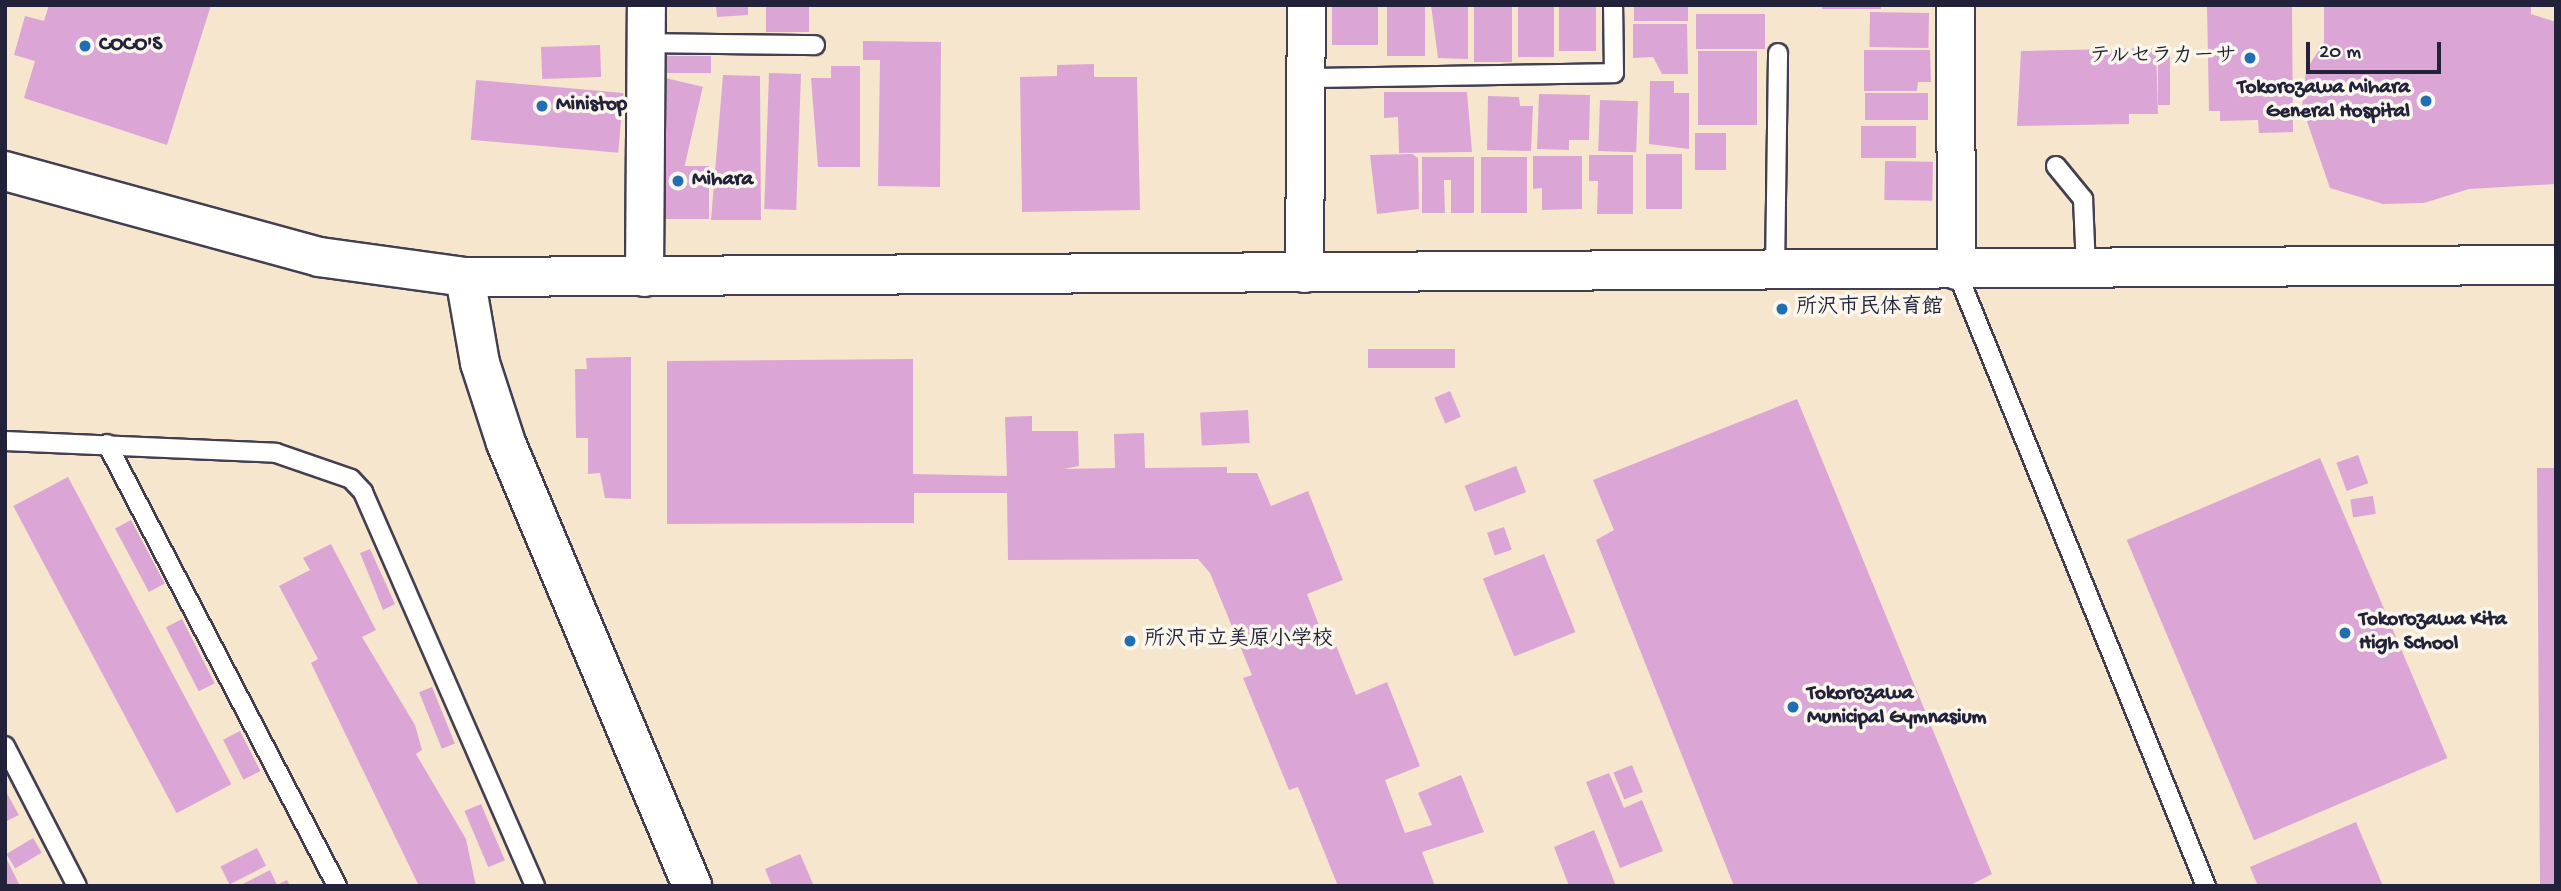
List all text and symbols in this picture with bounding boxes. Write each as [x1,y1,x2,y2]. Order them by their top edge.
scale bar [2309,28,2444,72]
place label: COCO'S [99,33,162,59]
marker: COCO'S [77,38,93,54]
text: 20 m [2319,41,2361,66]
place label: テルセラカーサ [2089,45,2236,71]
marker: テルセラカーサ [2242,50,2258,66]
place label: Tokorozawa Mihara General Hospital [2237,76,2410,126]
marker: Tokorozawa Mihara General Hospital [2416,91,2436,111]
place label: Ministop [556,93,627,119]
marker: Ministop [534,98,550,114]
place label: Mihara [692,168,753,194]
marker: Mihara [670,173,686,189]
place label: 所沢市民体育館 [1796,296,1943,322]
marker: 所沢市民体育館 [1774,301,1790,317]
place label: Tokorozawa Kita High School [2359,608,2507,658]
marker: Tokorozawa Kita High School [2337,625,2353,641]
place label: 所沢市立美原小学校 [1144,628,1333,654]
marker: 所沢市立美原小学校 [1122,633,1138,649]
place label: Tokorozawa Municipal Gymnasium [1807,682,1986,732]
marker: Tokorozawa Municipal Gymnasium [1785,699,1801,715]

